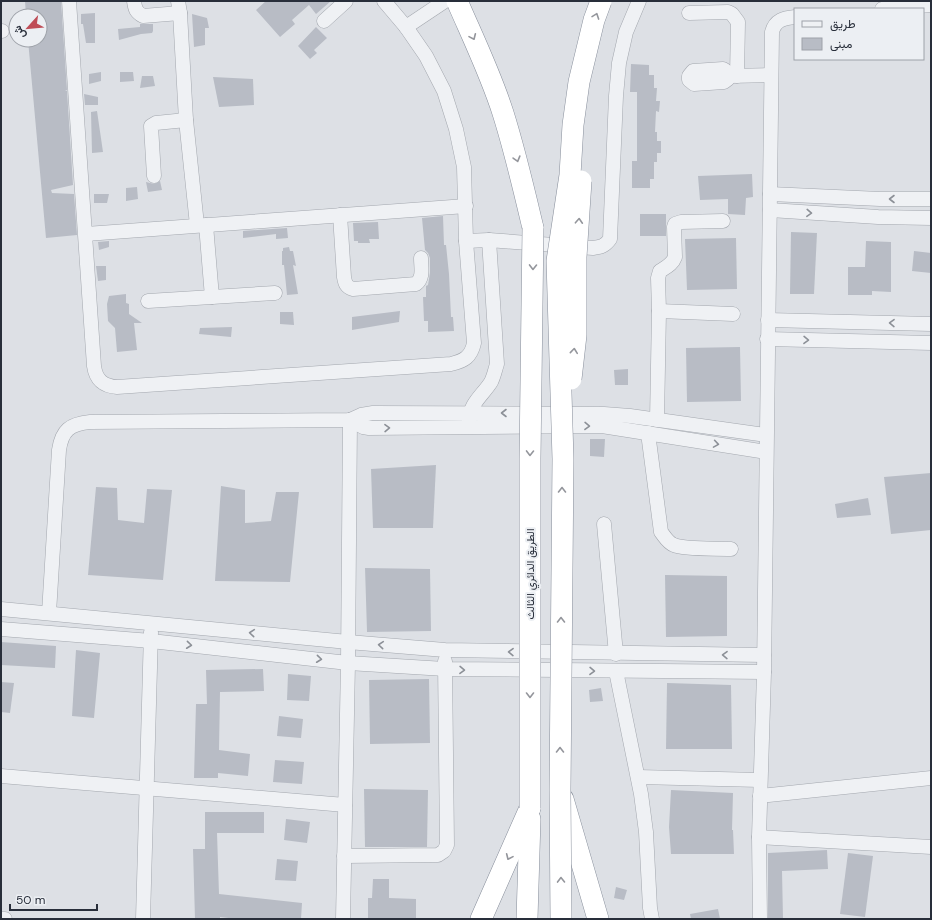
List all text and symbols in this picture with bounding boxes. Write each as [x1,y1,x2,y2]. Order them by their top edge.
north arrow [8,8,48,48]
legend [794,8,924,60]
one-way arrow [591,12,599,19]
text: طريق [830,16,856,32]
text: ش [10,23,28,42]
one-way arrow [468,32,476,40]
text: مبنى [830,36,852,52]
one-way arrow [512,155,521,162]
one-way arrow [889,195,895,203]
one-way arrow [806,208,812,217]
one-way arrow [574,218,583,224]
one-way arrow [528,264,537,270]
one-way arrow [889,319,895,328]
one-way arrow [803,336,809,344]
one-way arrow [570,348,579,354]
one-way arrow [501,409,507,417]
one-way arrow [584,422,590,430]
one-way arrow [384,424,390,432]
one-way arrow [713,439,719,448]
one-way arrow [526,450,534,456]
one-way arrow [558,487,567,493]
street label: الطريق الدائري الثالث [523,529,540,619]
one-way arrow [557,617,565,623]
one-way arrow [249,629,255,638]
one-way arrow [186,641,192,650]
one-way arrow [378,641,384,650]
one-way arrow [508,648,514,656]
one-way arrow [722,651,728,659]
one-way arrow [316,655,322,664]
one-way arrow [459,665,465,674]
one-way arrow [589,667,595,675]
one-way arrow [526,692,534,698]
one-way arrow [556,747,564,753]
one-way arrow [505,853,513,860]
one-way arrow [557,877,565,883]
scale bar [10,886,97,912]
text: 50 m [16,892,45,908]

